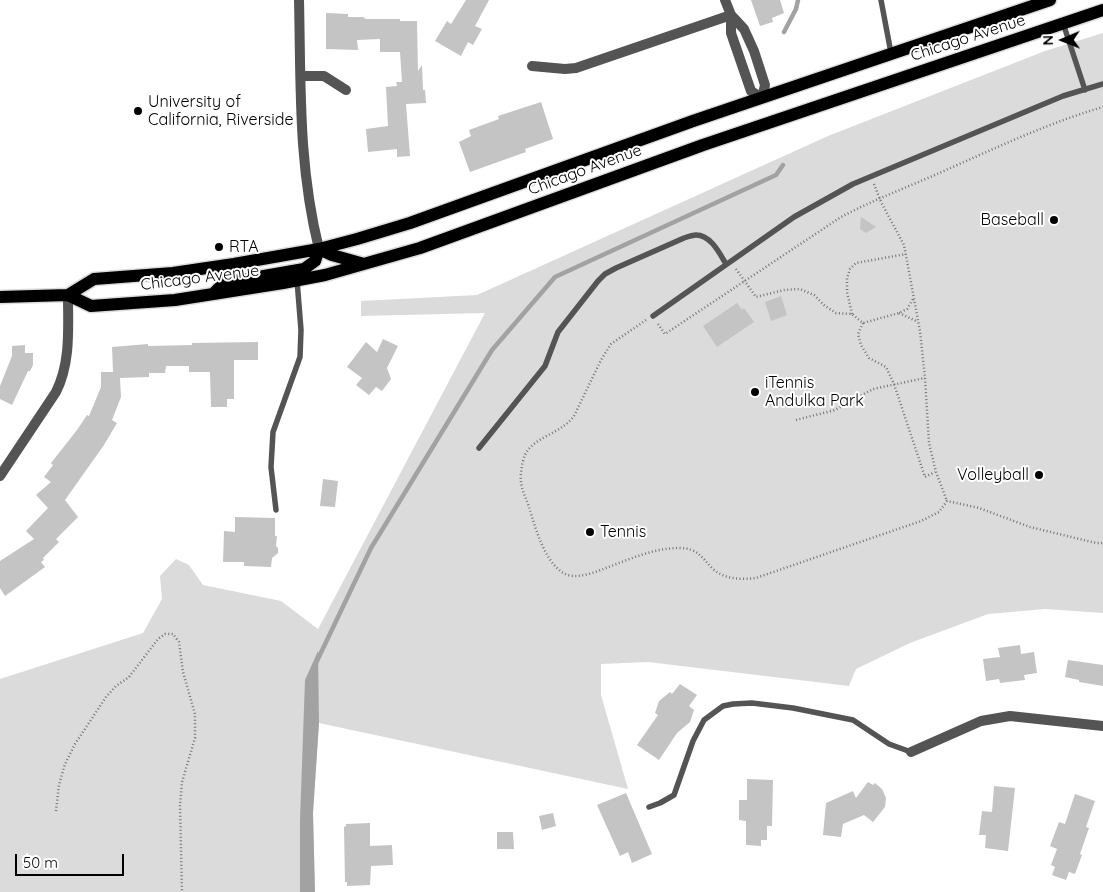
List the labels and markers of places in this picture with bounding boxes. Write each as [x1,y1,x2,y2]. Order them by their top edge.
place label: University of California, Riverside [148,92,293,130]
marker: University of California, Riverside [132,105,144,117]
place label: Baseball [981,210,1044,230]
marker: Baseball [1048,214,1060,226]
place label: RTA [229,237,259,257]
marker: RTA [213,241,225,253]
place label: iTennis Andulka Park [765,373,864,411]
marker: iTennis Andulka Park [749,386,761,398]
place label: Volleyball [957,465,1029,485]
marker: Volleyball [1033,469,1045,481]
place label: Tennis [600,522,646,542]
marker: Tennis [584,526,596,538]

